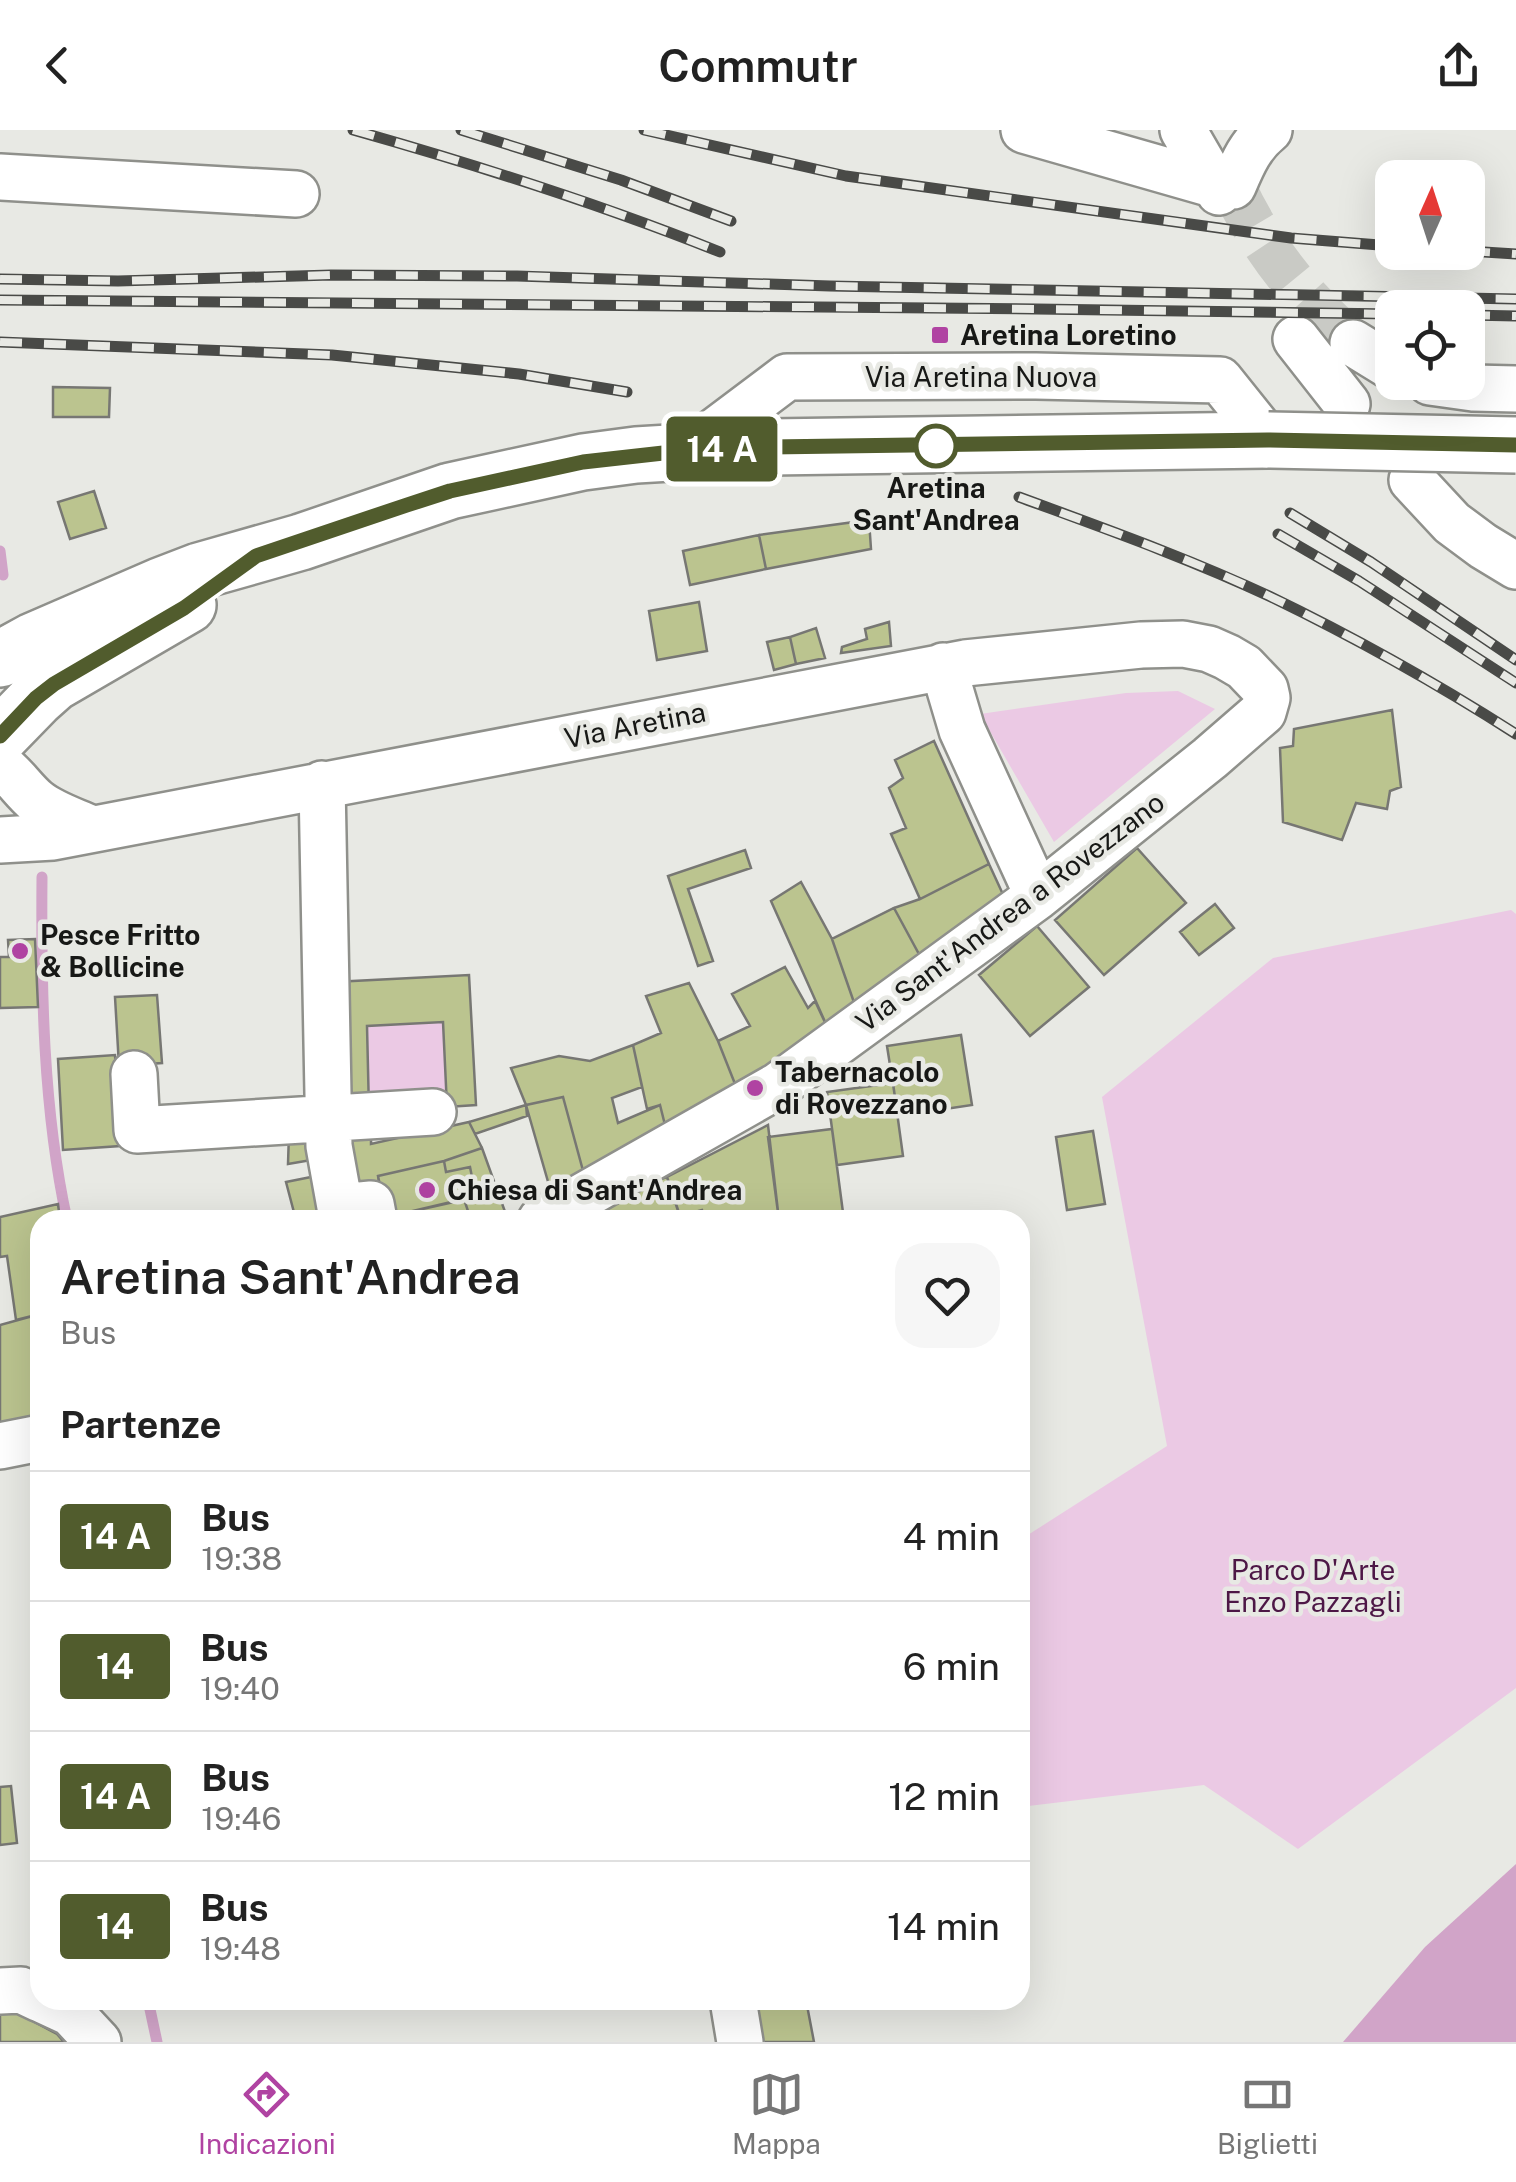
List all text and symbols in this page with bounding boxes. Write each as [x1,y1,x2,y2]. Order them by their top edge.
icon: back [30,38,85,93]
icon: share [1431,38,1486,93]
text: Commutr [658,39,858,92]
north arrow [1375,160,1485,270]
map controls [1375,160,1485,400]
button: locate [1375,290,1485,400]
place label: Aretina Loretino [960,318,1177,351]
marker: Aretina Loretino [929,324,951,346]
street label: Via Aretina Nuova [865,360,1097,393]
line badge: 14 A [652,416,792,482]
marker: Aretina Sant'Andrea [915,425,957,467]
text: 14 A [686,429,758,470]
place label: Aretina Sant'Andrea [852,471,1020,536]
street label: Via Aretina [561,695,708,754]
street label: Via Sant'Andrea a Rovezzano [849,785,1170,1038]
place label: Pesce Fritto & Bollicine [40,918,201,983]
marker: Pesce Fritto & Bollicine [9,940,31,962]
place label: Tabernacolo di Rovezzano [775,1055,948,1120]
marker: Tabernacolo di Rovezzano [744,1077,766,1099]
place label: Chiesa di Sant'Andrea [447,1173,742,1206]
marker: Chiesa di Sant'Andrea [416,1179,438,1201]
button: heart [895,1243,1000,1348]
text: Aretina Sant'Andrea [60,1248,521,1305]
text: Bus [60,1314,116,1351]
text: Partenze [60,1402,221,1447]
text: Bus [201,1495,270,1540]
text: 4 min [902,1514,1000,1559]
text: 14 A [80,1516,151,1557]
text: 19:38 [201,1540,282,1577]
park label: Parco D'Arte Enzo Pazzagli [1224,1553,1402,1618]
text: Bus [200,1625,269,1670]
text: 6 min [903,1644,1000,1689]
text: 14 [96,1646,134,1687]
text: 19:40 [200,1670,280,1707]
text: Bus [201,1755,270,1800]
text: 12 min [888,1774,1000,1819]
text: 14 A [80,1776,151,1817]
text: 19:46 [201,1800,281,1837]
text: Bus [200,1885,269,1930]
text: 14 min [887,1904,1000,1949]
text: 14 [96,1906,134,1947]
text: 19:48 [200,1930,281,1967]
tab: Indicazioni [198,2067,336,2160]
tab: Mappa [732,2067,821,2160]
tab: Biglietti [1217,2067,1318,2160]

